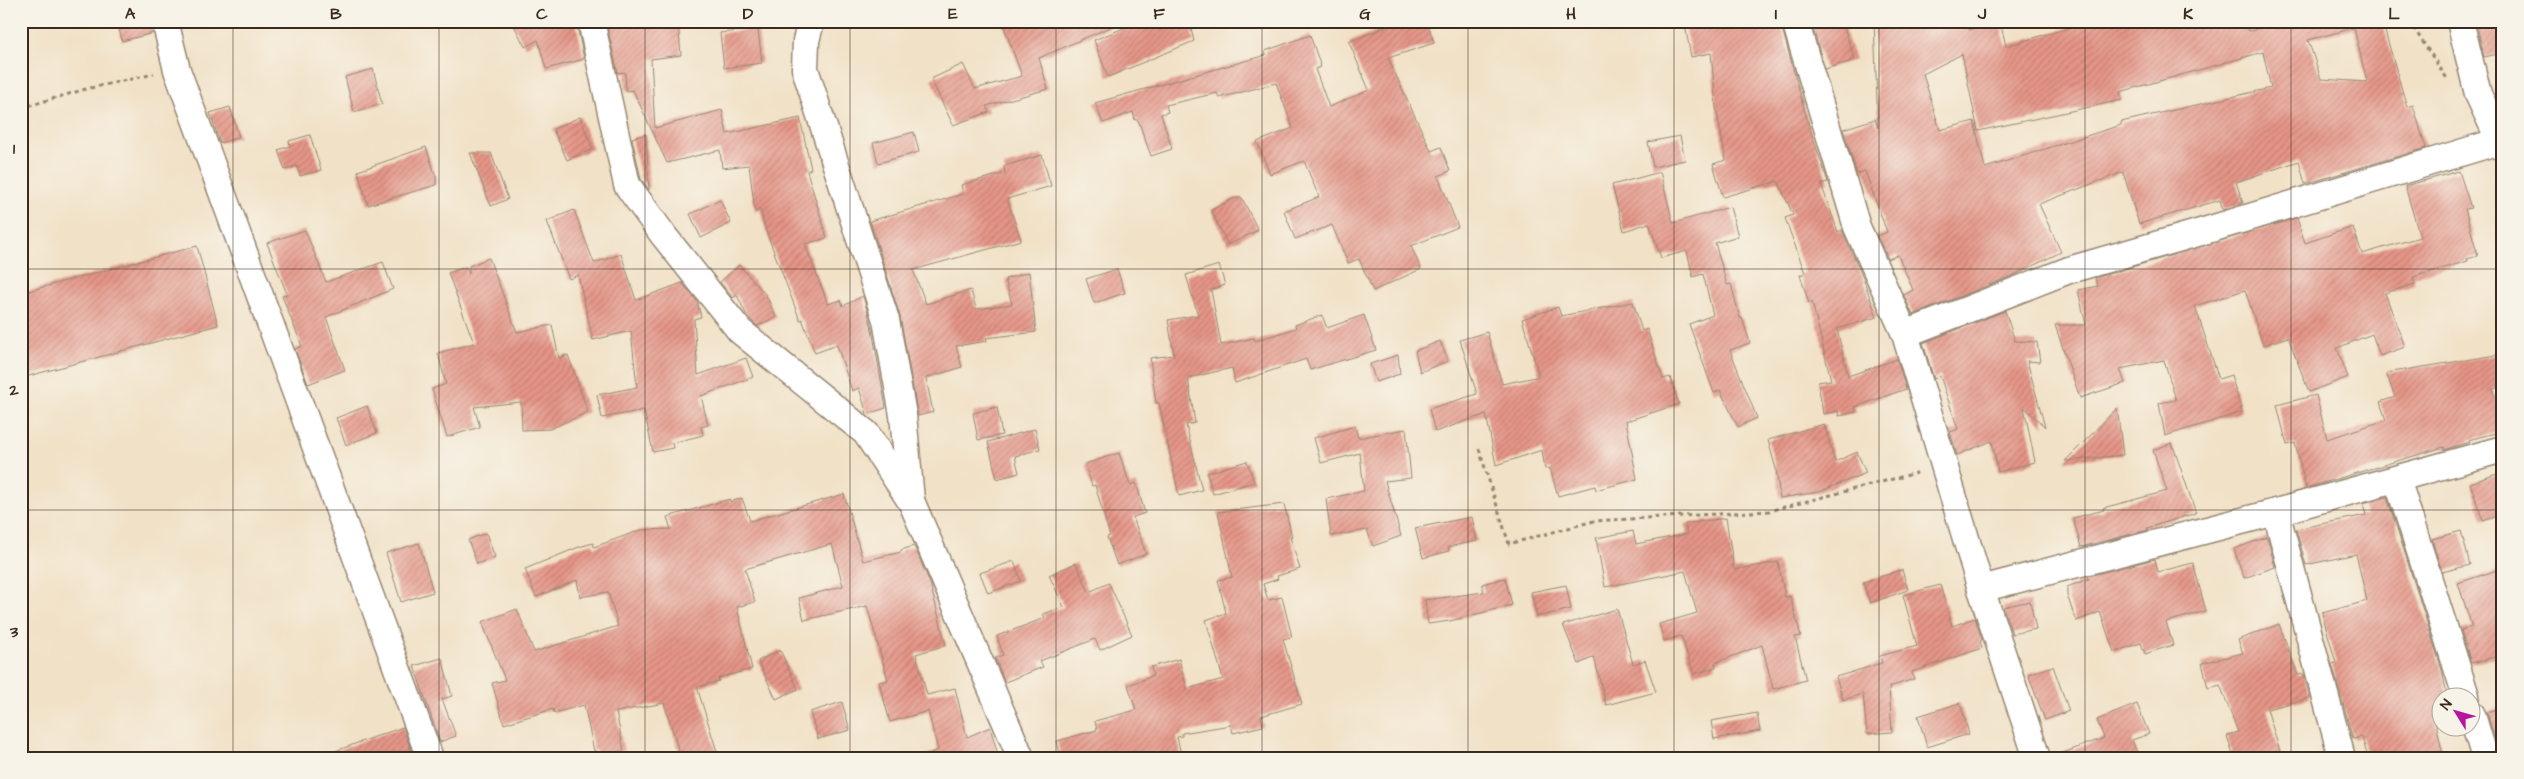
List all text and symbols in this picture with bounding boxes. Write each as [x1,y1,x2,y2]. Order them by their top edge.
text: A [125,3,136,25]
text: B [330,3,342,25]
text: C [536,3,548,25]
text: D [743,3,754,25]
text: E [948,3,958,25]
text: F [1153,3,1165,25]
text: G [1359,3,1371,25]
text: H [1566,3,1576,25]
text: I [1775,3,1777,25]
text: J [1977,3,1987,25]
text: K [2183,3,2193,25]
text: L [2388,3,2400,25]
text: 1 [13,138,16,160]
text: 2 [8,379,19,401]
text: 3 [9,621,19,643]
north arrow [2432,686,2482,736]
text: N [2436,695,2457,714]

